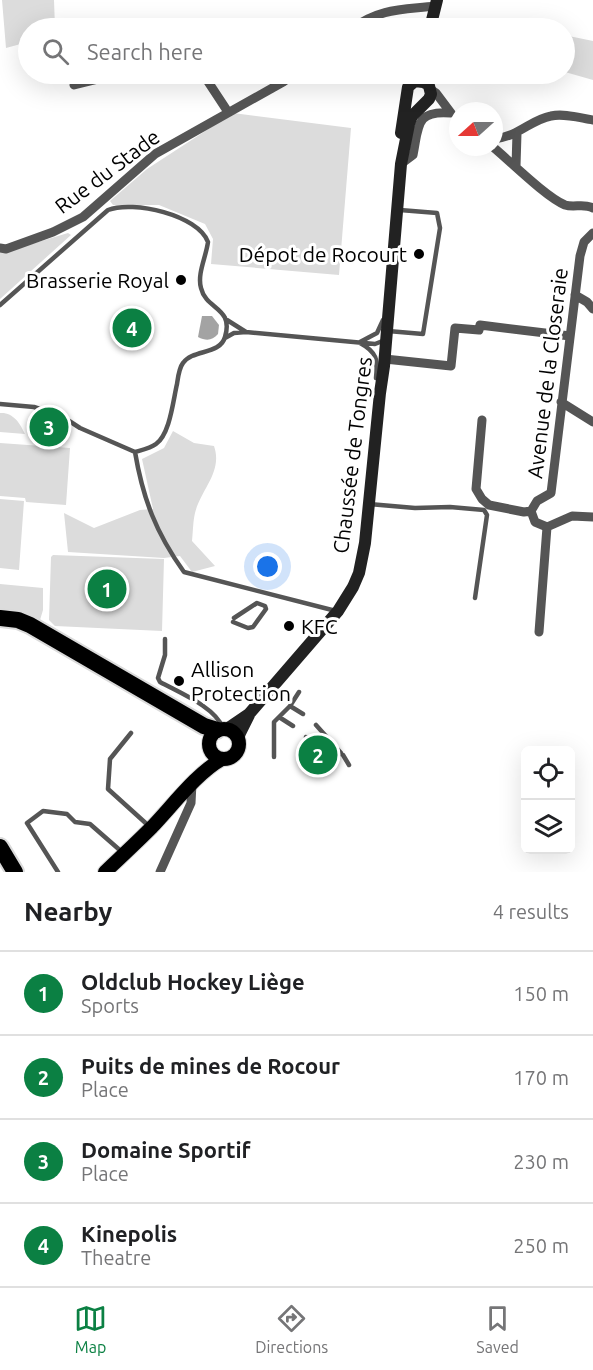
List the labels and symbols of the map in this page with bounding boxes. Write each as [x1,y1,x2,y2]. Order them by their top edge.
north arrow [449,102,503,156]
street label: Rue du Stade [50,124,164,218]
place label: Dépot de Rocourt [239,242,407,266]
marker: Dépot de Rocourt [412,247,426,261]
street label: Avenue de la Closeraie [522,266,572,480]
place label: Brasserie Royal [26,268,169,292]
marker: Brasserie Royal [174,273,188,287]
pin: 4 [112,306,152,350]
street label: Chaussée de Tongres [328,355,376,555]
pin: 3 [29,404,68,450]
your location [253,552,282,581]
pin: 1 [88,566,126,612]
place label: KFC [301,614,338,638]
marker: KFC [282,619,296,633]
place label: Allison Protection [191,657,291,705]
marker: Allison Protection [172,674,186,688]
pin: 2 [298,732,338,777]

